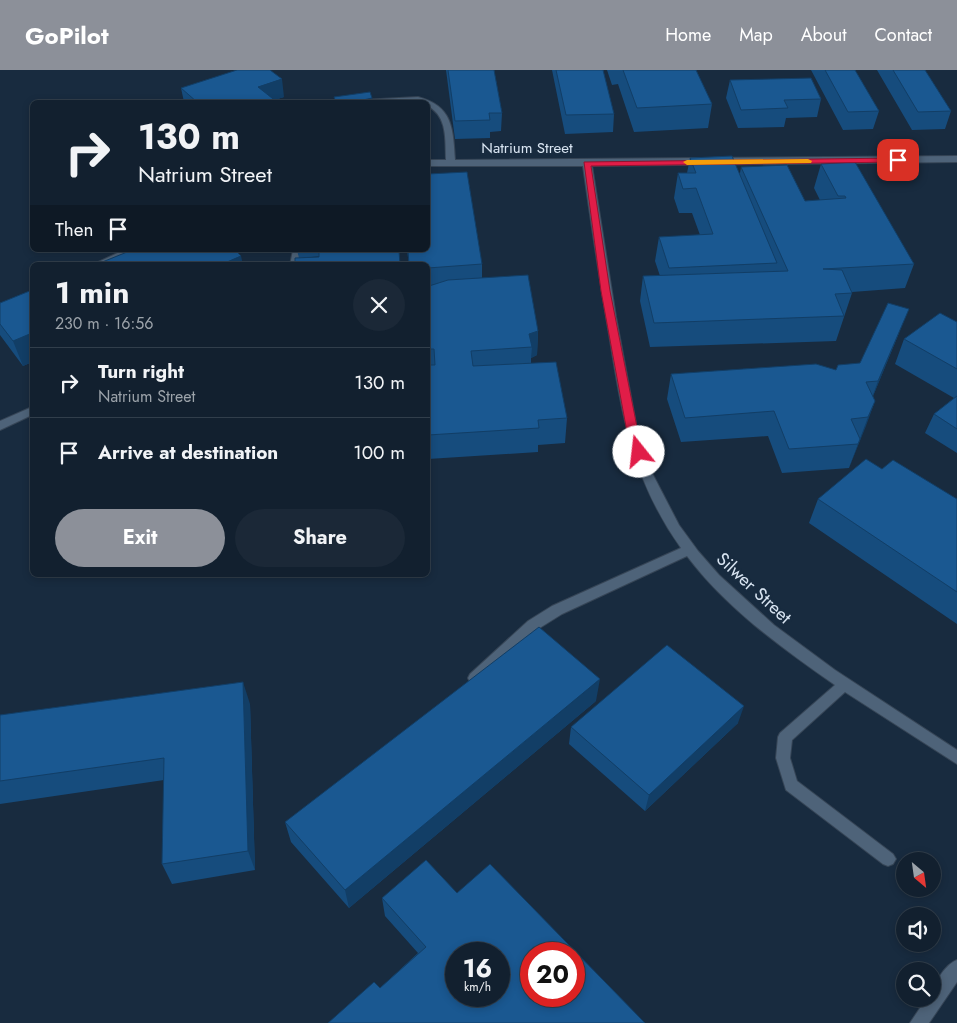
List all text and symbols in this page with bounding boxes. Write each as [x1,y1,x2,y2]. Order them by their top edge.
text: GoPilot [25,18,109,53]
text: Home [665,22,711,48]
text: Map [739,22,773,48]
text: About [801,22,846,48]
text: Contact [874,22,932,48]
text: 130 m [138,112,240,162]
icon: right [55,120,120,185]
street label: Natrium Street [481,137,573,159]
pin [877,139,919,181]
icon: arrive [884,146,912,174]
text: Natrium Street [138,158,272,190]
icon: arrive [104,215,132,243]
text: Then [55,216,94,243]
text: 1 min [55,271,129,314]
button: close [353,279,405,331]
text: 230 m · 16:56 [55,312,154,335]
text: Turn right [98,358,184,385]
icon: right [55,369,83,397]
text: 130 m [354,369,405,396]
text: Natrium Street [98,385,195,408]
position arrow [612,425,664,477]
icon: arrive [55,439,83,467]
text: Arrive at destination [98,439,278,466]
text: 100 m [353,439,405,466]
button: Exit [55,509,225,567]
button: Share [235,509,405,567]
street label: Silwer Street [711,546,798,630]
north arrow [896,852,941,898]
map controls [896,852,941,1007]
button: sound [896,907,941,952]
speed limit sign: 20 [520,942,585,1007]
text: 16 [463,950,492,986]
button: search [896,962,941,1007]
text: km/h [464,978,491,996]

